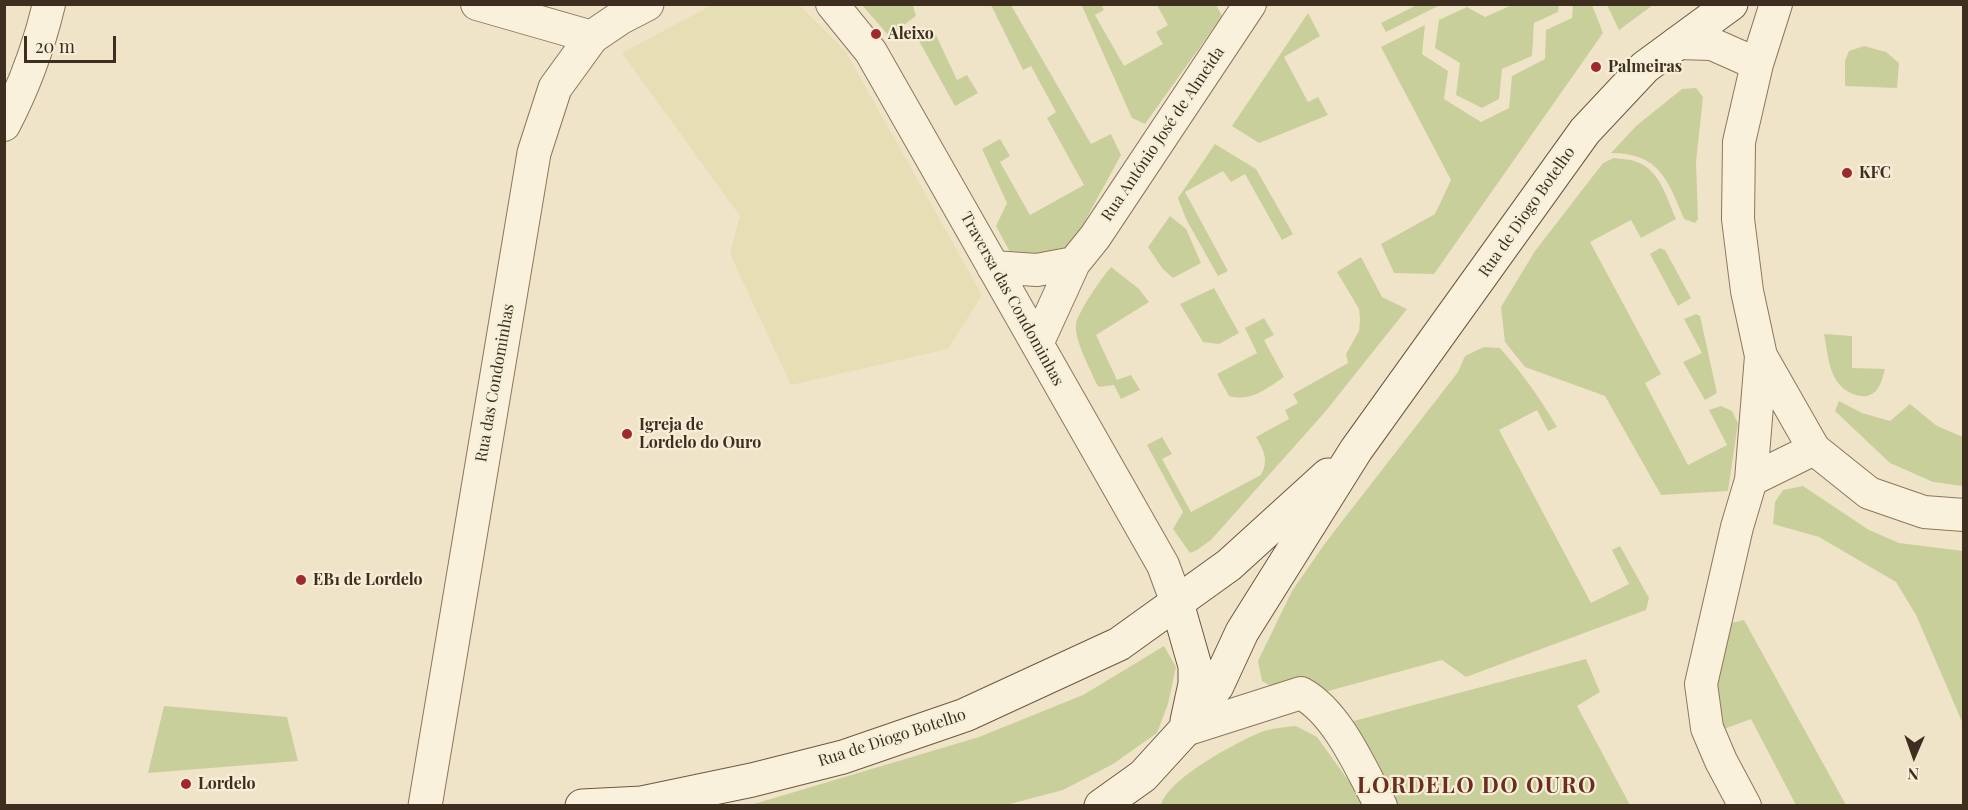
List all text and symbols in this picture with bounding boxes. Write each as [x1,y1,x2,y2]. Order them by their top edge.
scale bar [27,24,118,62]
place label: Aleixo [888,24,934,44]
marker: Aleixo [869,27,883,41]
text: 20 m [35,34,75,58]
street label: Rua António José de Almeida [1097,43,1229,225]
place label: Palmeiras [1608,57,1682,77]
marker: Palmeiras [1589,60,1603,74]
street label: Rua de Diogo Botelho [1475,143,1579,281]
place label: KFC [1859,163,1891,183]
marker: KFC [1840,166,1854,180]
street label: Traversa das Condominhas [956,209,1068,389]
street label: Rua das Condominhas [472,302,518,464]
place label: Igreja de Lordelo do Ouro [639,415,761,453]
marker: Igreja de Lordelo do Ouro [620,427,634,441]
place label: EB1 de Lordelo [313,570,423,590]
marker: EB1 de Lordelo [294,573,308,587]
street label: Rua de Diogo Botelho [816,705,968,771]
north arrow [1884,726,1944,786]
text: N [1907,764,1919,785]
district label: LORDELO DO OURO [1357,773,1597,799]
place label: Lordelo [198,774,256,794]
marker: Lordelo [179,777,193,791]

